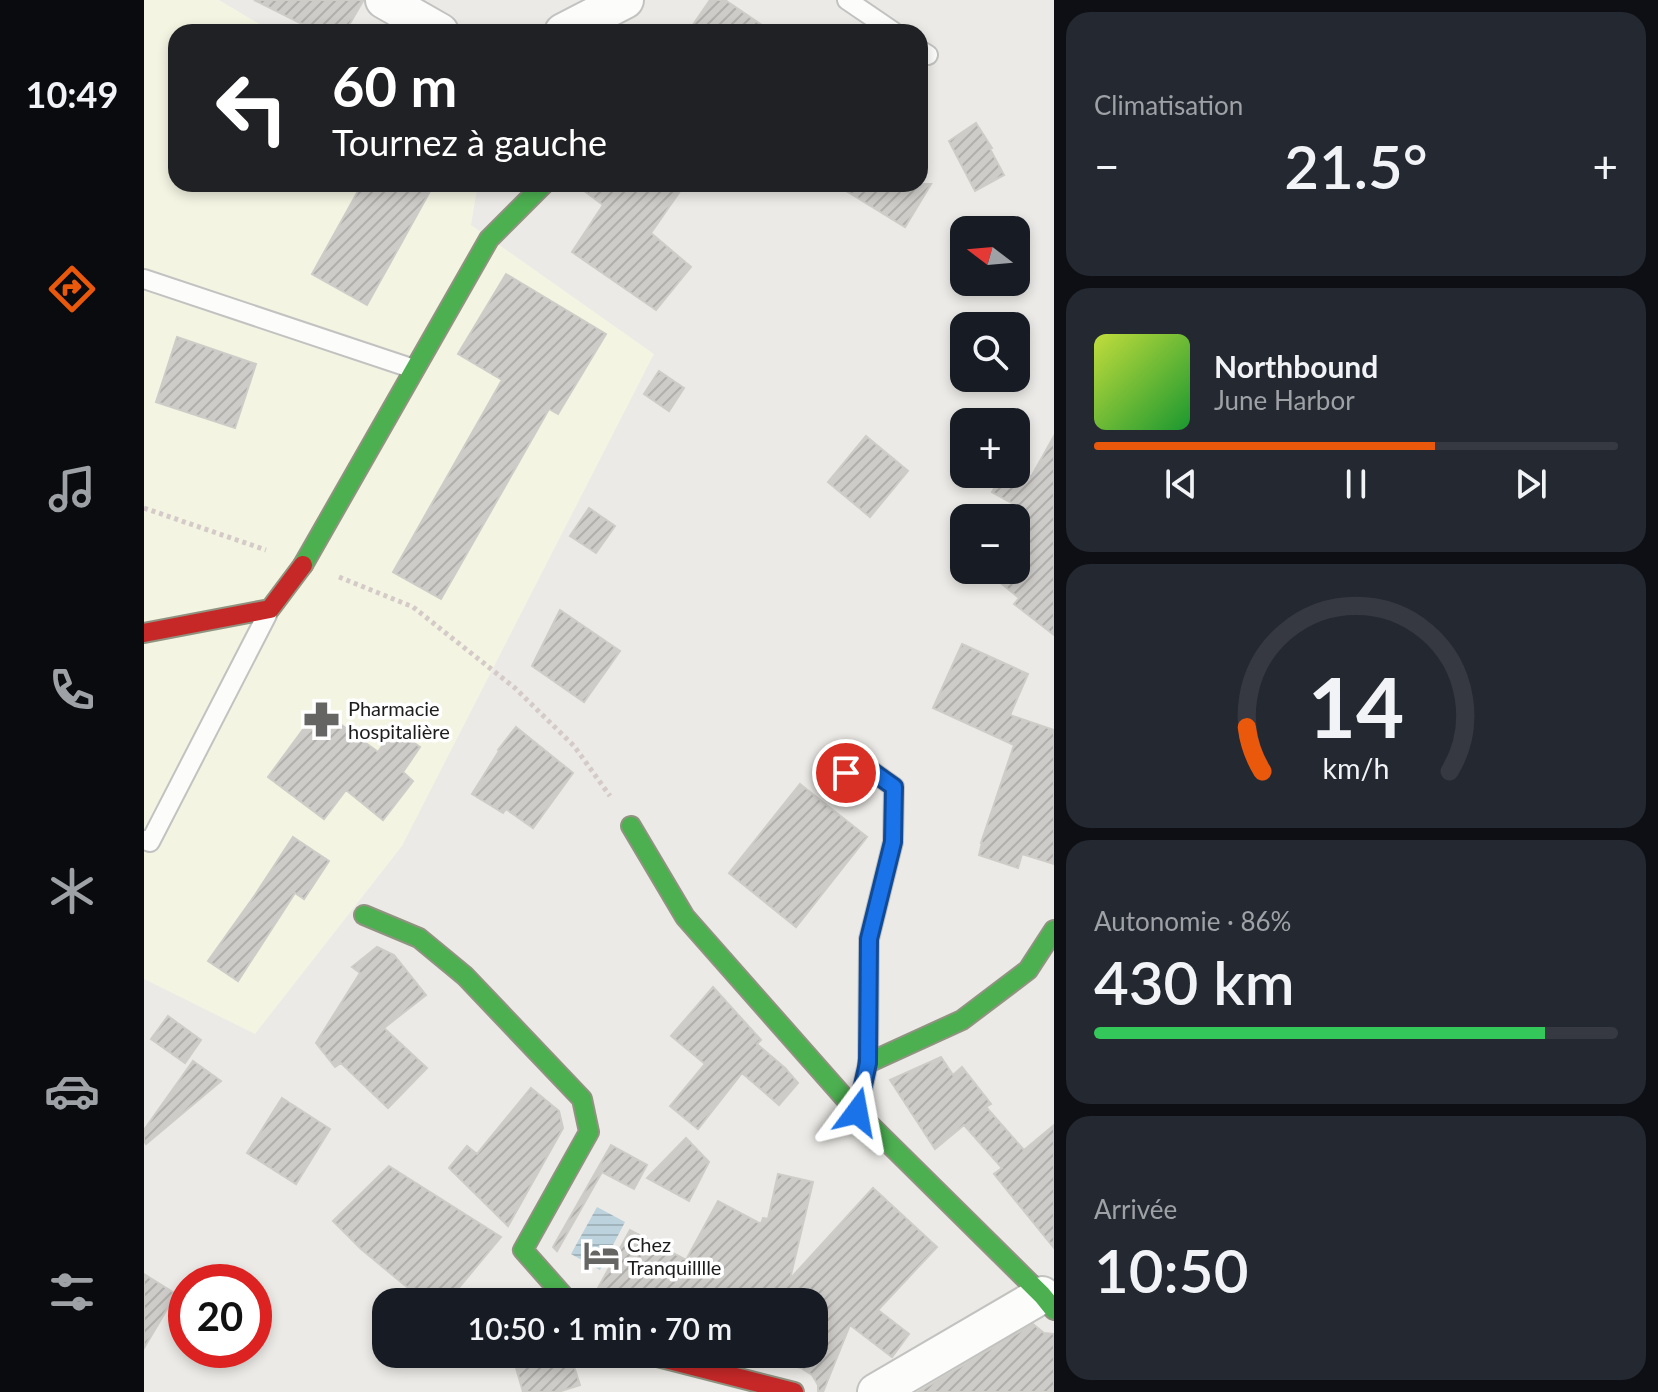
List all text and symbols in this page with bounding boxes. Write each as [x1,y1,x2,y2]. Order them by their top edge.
text: 60 m [332,52,457,119]
icon: left [200,56,304,160]
text: 10:49 [26,72,118,116]
text: Climatisation [1094,89,1243,121]
text: Tournez à gauche [332,120,607,164]
text: 21.5° [1284,130,1428,202]
text: − [1094,140,1120,192]
text: + [1592,140,1618,192]
north arrow [950,216,1030,296]
map controls [950,216,1030,584]
icon: directions [44,261,100,317]
button: search [950,312,1030,392]
text: Northbound [1214,348,1378,384]
text: June Harbor [1214,384,1355,416]
button: + [950,408,1030,488]
icon: music [44,461,100,517]
icon: previous [1159,462,1203,506]
icon: pause [1334,462,1378,506]
icon: next [1509,462,1553,506]
button: − [950,504,1030,584]
text: 14 [1308,656,1404,756]
icon: phone [44,662,100,718]
place label: Pharmacie hospitalière [348,696,450,743]
pharmacy icon: Pharmacie hospitalière [303,700,341,738]
pin [812,739,880,807]
icon: arrive [824,751,868,795]
text: km/h [1323,751,1389,785]
icon: climate [44,863,100,919]
text: Autonomie · 86% [1094,905,1291,937]
text: 430 km [1094,946,1295,1018]
icon: car [44,1063,100,1119]
position arrow [815,1070,899,1154]
text: Arrivée [1094,1193,1177,1225]
place label: Chez Tranquilllle [627,1232,721,1279]
text: 10:50 [1094,1234,1248,1306]
hotel icon: Chez Tranquilllle [582,1236,620,1274]
icon: filters [44,1264,100,1320]
speed limit sign: 20 [168,1264,272,1368]
text: 10:50 · 1 min · 70 m [468,1310,732,1346]

